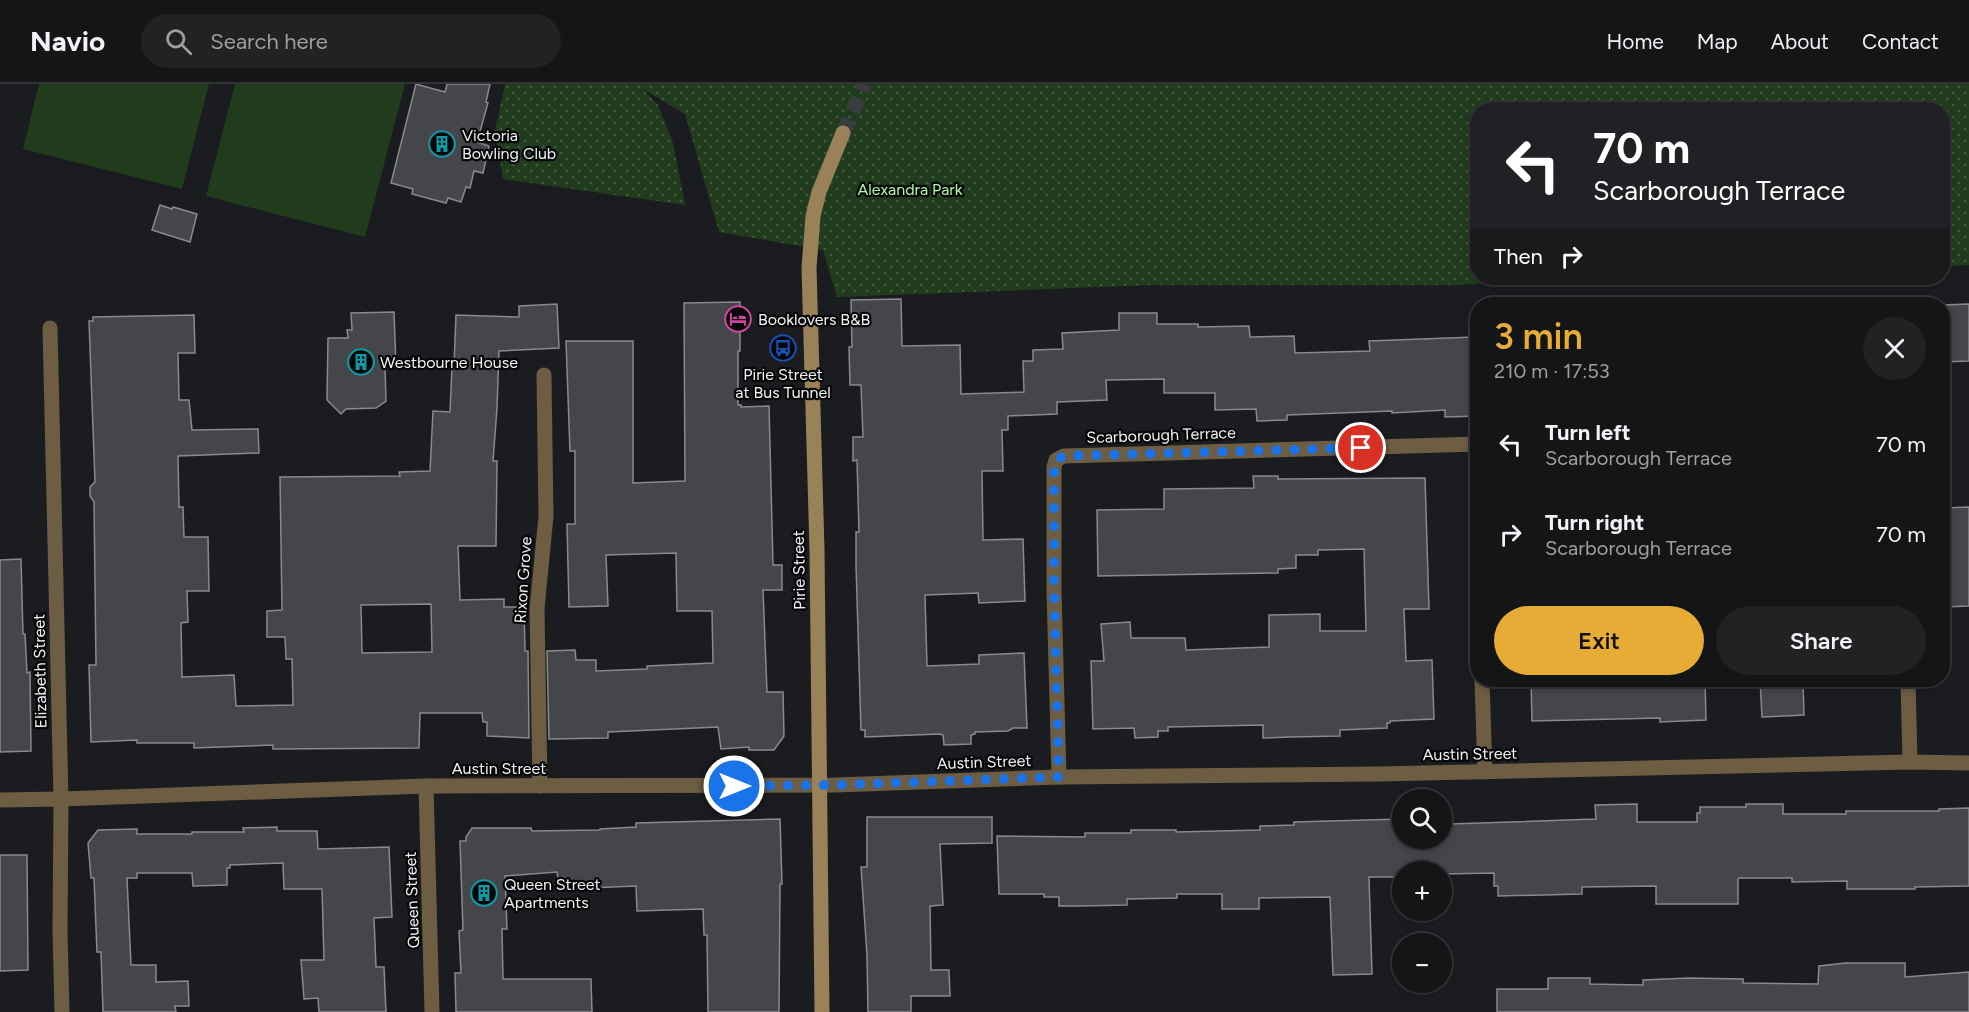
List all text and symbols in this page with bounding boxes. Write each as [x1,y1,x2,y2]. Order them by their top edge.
search box [141,14,561,68]
text: Navio [30,24,105,58]
icon: search [162,25,195,58]
text: Search here [210,28,328,55]
text: Home [1607,29,1664,54]
text: Map [1697,29,1738,54]
text: About [1771,29,1829,54]
text: Contact [1862,29,1939,54]
text: 70 m [1593,123,1690,174]
place label: Victoria Bowling Club [462,126,556,163]
icon: left [1494,126,1572,204]
building icon: Victoria Bowling Club [427,129,457,159]
text: Scarborough Terrace [1593,174,1845,207]
park label: Alexandra Park [858,180,963,199]
icon: right [1555,240,1588,273]
text: Then [1494,243,1543,270]
hotel icon: Booklovers B&B [723,304,753,334]
place label: Booklovers B&B [758,310,870,329]
text: 3 min [1494,315,1583,358]
button: close [1863,317,1926,380]
bus stop icon: Pirie Street at Bus Tunnel [768,333,798,363]
building icon: Westbourne House [346,347,376,377]
place label: Westbourne House [380,353,518,372]
text: 210 m · 17:53 [1494,359,1610,383]
place label: Pirie Street at Bus Tunnel [735,365,831,402]
text: Turn left [1545,419,1631,446]
pin [1335,422,1386,473]
street label: Scarborough Terrace [1086,423,1236,447]
icon: left [1494,428,1527,461]
icon: arrive [1344,431,1377,464]
text: 70 m [1876,431,1926,458]
text: Scarborough Terrace [1545,446,1732,470]
text: Turn right [1545,509,1644,536]
icon: right [1494,518,1527,551]
text: 70 m [1876,521,1926,548]
street label: Pirie Street [789,530,809,610]
street label: Rixon Grove [510,536,536,624]
text: Scarborough Terrace [1545,536,1732,560]
button: Exit [1494,606,1704,675]
button: Share [1716,606,1926,675]
street label: Elizabeth Street [30,614,50,728]
street label: Austin Street [1423,744,1517,764]
street label: Austin Street [936,751,1032,773]
position arrow [702,754,766,818]
street label: Austin Street [452,759,546,778]
map controls [1392,789,1452,993]
button: search [1392,789,1452,849]
street label: Queen Street [401,851,423,949]
button: + [1392,861,1452,921]
place label: Queen Street Apartments [504,875,601,912]
building icon: Queen Street Apartments [469,878,499,908]
button: − [1392,933,1452,993]

